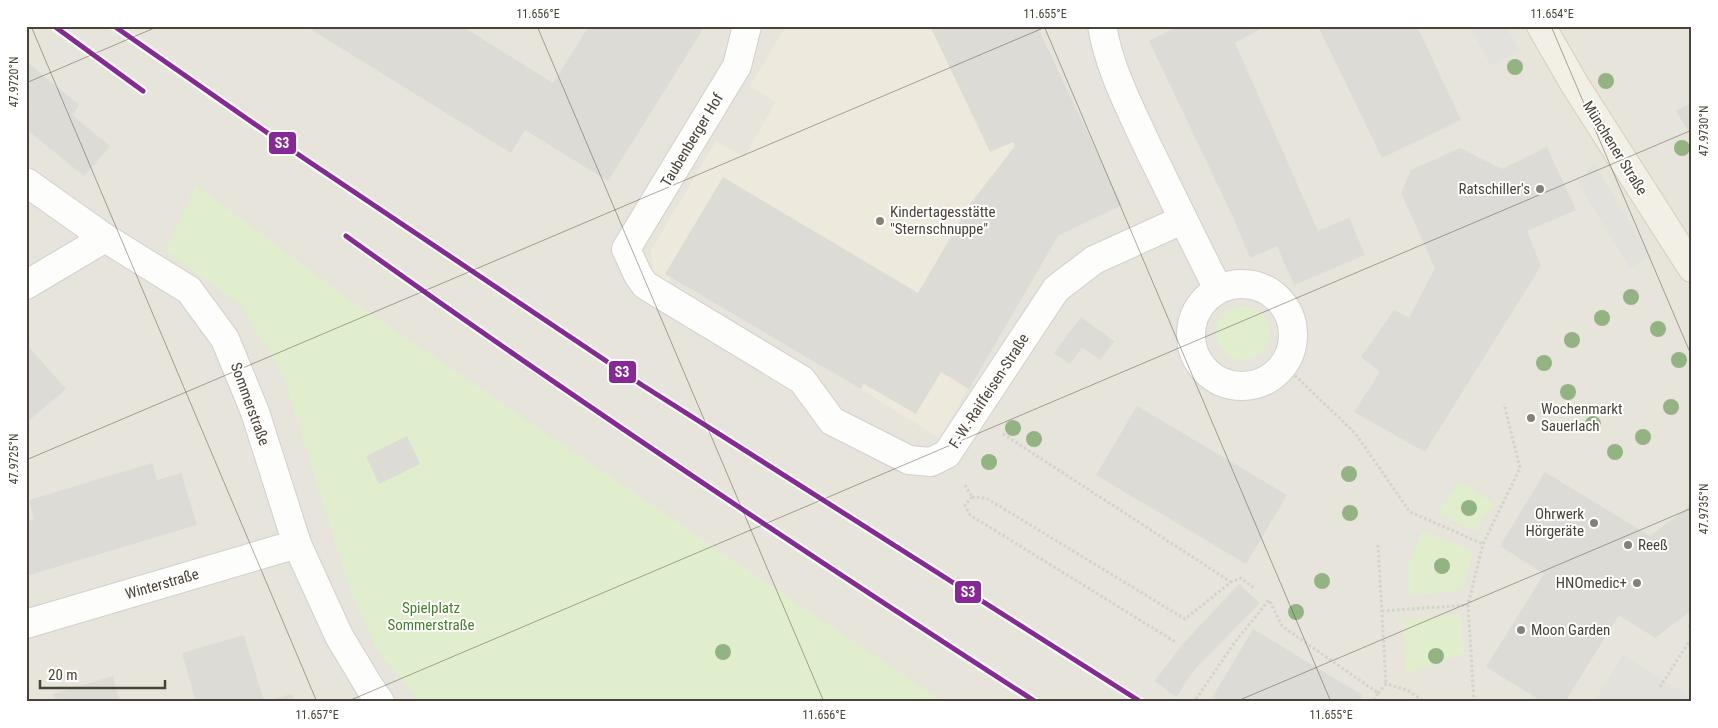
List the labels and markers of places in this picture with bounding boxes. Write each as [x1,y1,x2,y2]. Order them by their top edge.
place label: Ratschiller's [1458,180,1530,198]
marker: Ratschiller's [1534,183,1546,195]
place label: Kindertagesstätte "Sternschnuppe" [890,203,996,238]
marker: Kindertagesstätte "Sternschnuppe" [874,215,886,227]
place label: Wochenmarkt Sauerlach [1541,400,1622,435]
marker: Wochenmarkt Sauerlach [1525,412,1537,424]
place label: Ohrwerk Hörgeräte [1525,505,1584,540]
marker: Ohrwerk Hörgeräte [1588,517,1600,529]
place label: Reeß [1638,536,1668,554]
marker: Reeß [1622,539,1634,551]
place label: HNOmedic+ [1556,574,1627,592]
marker: HNOmedic+ [1631,577,1643,589]
place label: Moon Garden [1531,621,1610,639]
marker: Moon Garden [1515,624,1527,636]

